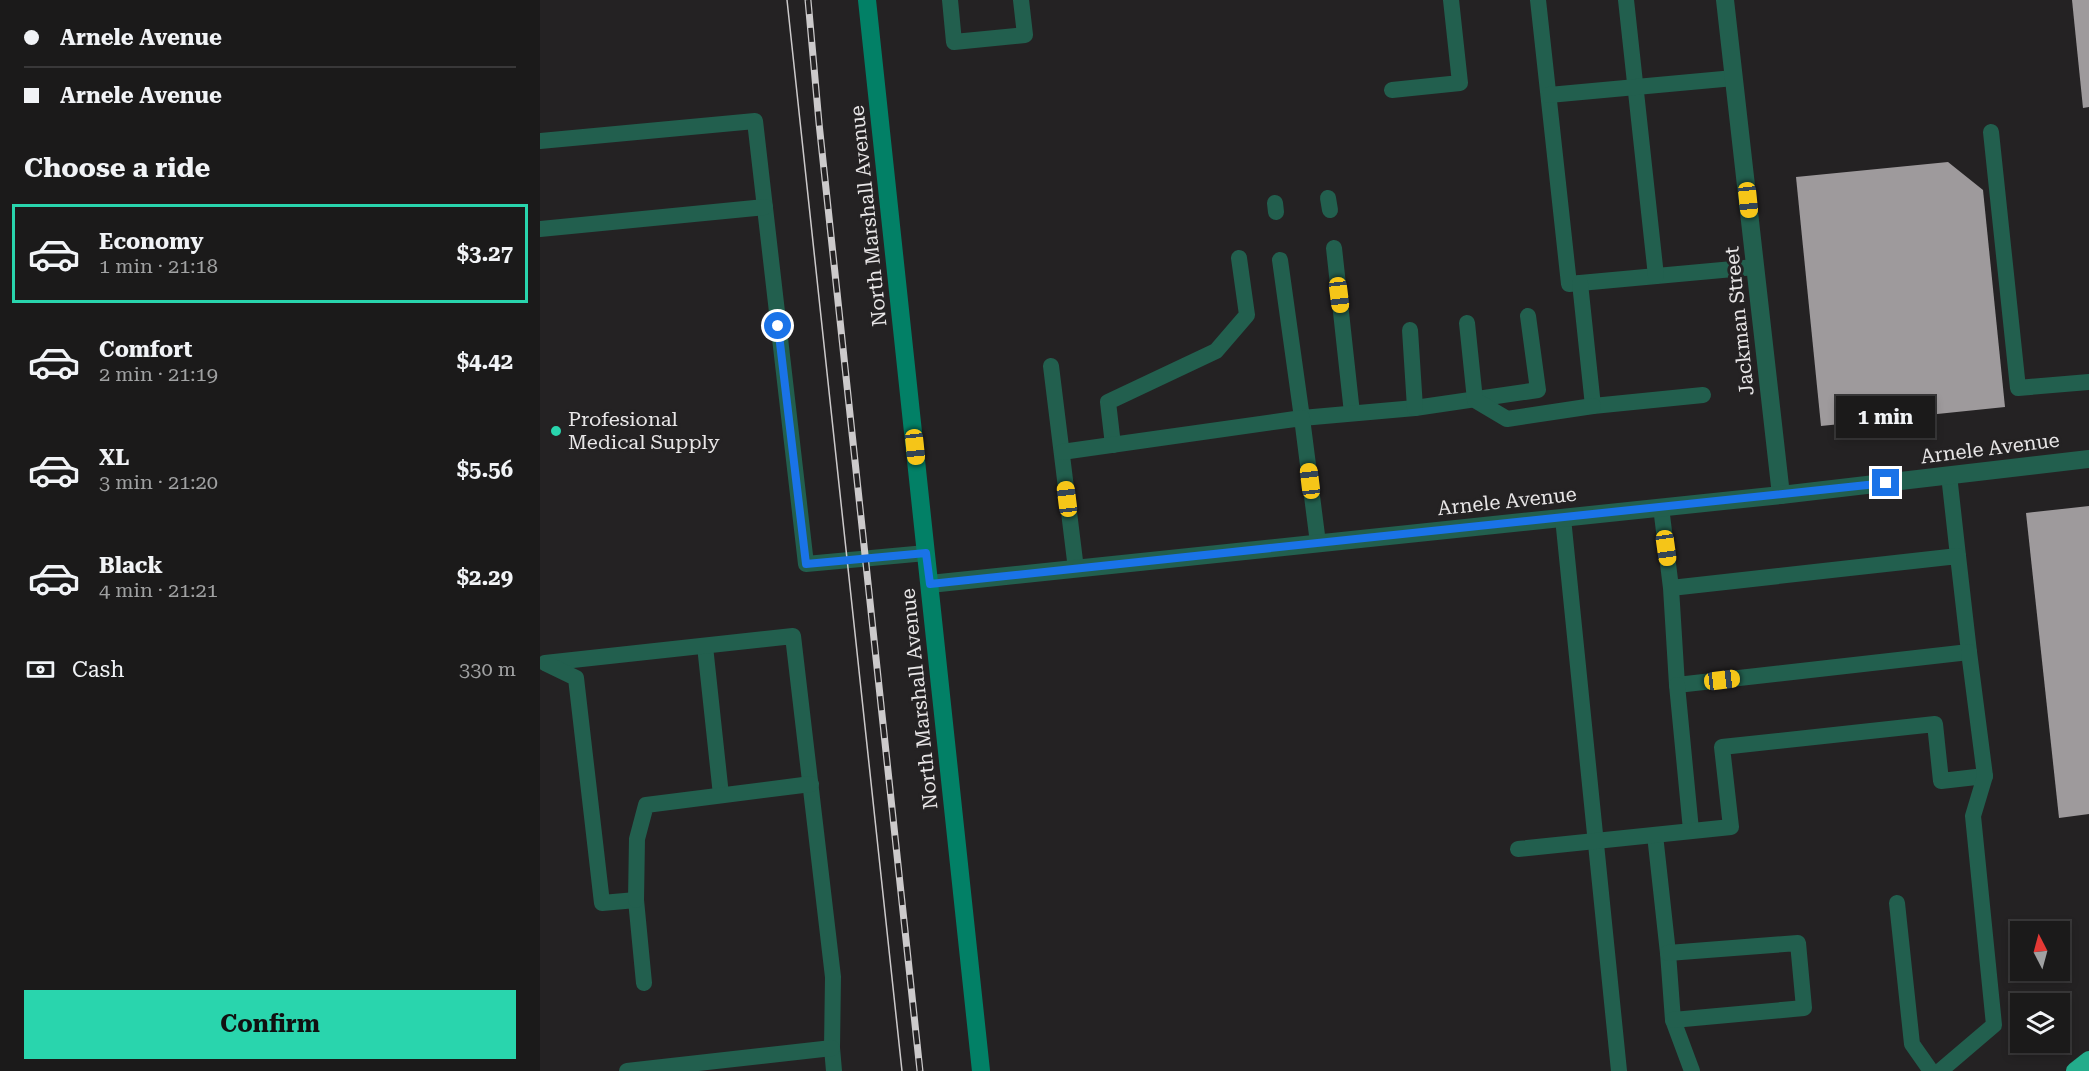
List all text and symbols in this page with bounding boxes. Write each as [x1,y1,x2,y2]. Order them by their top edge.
text: Arnele Avenue [60,25,222,50]
text: Arnele Avenue [60,83,222,108]
street label: North Marshall Avenue [844,104,892,328]
text: Choose a ride [24,152,210,184]
car [1737,181,1759,219]
icon: car [27,227,81,281]
text: Economy [99,229,203,254]
text: $3.27 [457,241,513,266]
street label: Jackman Street [1719,245,1759,397]
text: 1 min · 21:18 [99,254,218,278]
car [1328,276,1350,314]
route start [764,312,791,339]
icon: car [27,335,81,389]
text: Comfort [99,337,192,362]
text: $4.42 [457,349,513,374]
text: 2 min · 21:19 [99,362,218,386]
callout: 1 min [1836,396,1936,438]
text: 1 min [1858,405,1913,429]
place label: Profesional Medical Supply [568,407,720,454]
marker: Profesional Medical Supply [549,424,563,438]
car [904,428,926,466]
street label: Arnele Avenue [1919,428,2061,468]
icon: car [27,443,81,497]
text: XL [99,445,129,470]
text: $5.56 [457,457,513,482]
car [1299,462,1321,500]
route end [1872,469,1899,496]
text: 3 min · 21:20 [99,470,218,494]
car [1056,480,1078,518]
street label: Arnele Avenue [1436,482,1578,520]
car [1655,529,1677,567]
icon: car [27,551,81,605]
text: Black [99,553,163,578]
text: $2.29 [457,565,513,590]
text: 4 min · 21:21 [99,578,218,602]
street label: North Marshall Avenue [895,587,943,811]
icon: cash [24,653,57,686]
text: Cash [72,657,124,682]
text: 330 m [459,657,516,681]
car [1703,669,1741,691]
north arrow [2010,921,2070,981]
map controls [2010,921,2070,1053]
button: Confirm [24,990,516,1059]
button: layers [2010,993,2070,1053]

